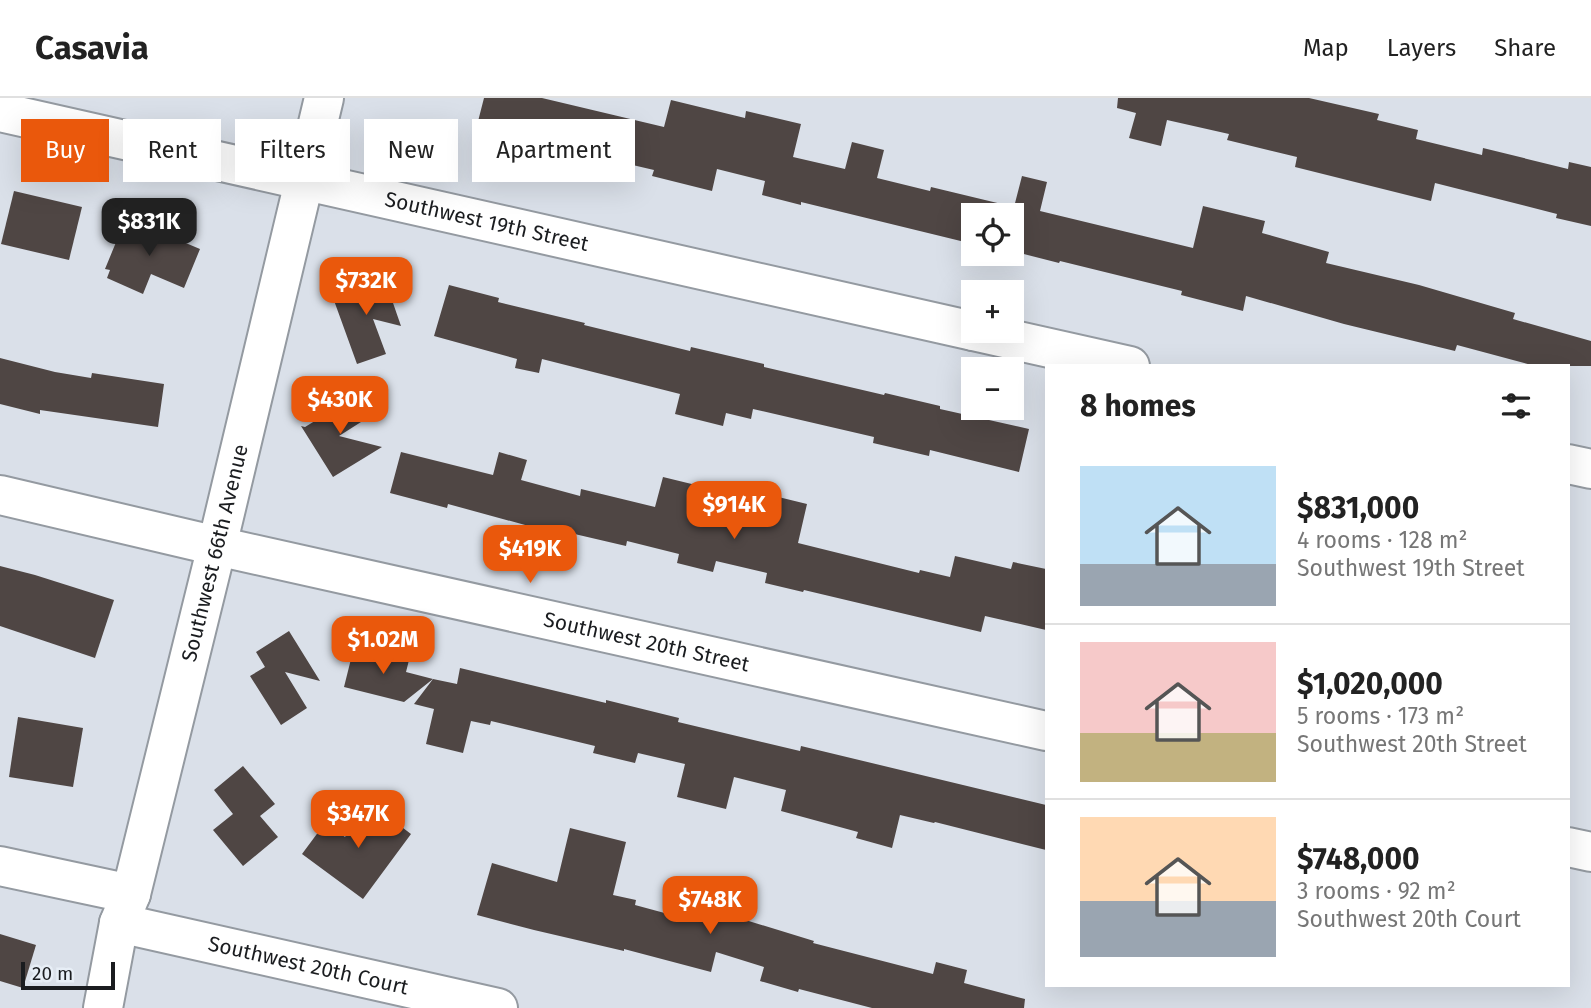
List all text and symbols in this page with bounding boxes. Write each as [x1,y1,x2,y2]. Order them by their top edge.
text: Casavia [35,28,149,68]
text: Map [1303,34,1349,62]
text: Layers [1387,34,1456,62]
text: Share [1494,34,1556,62]
chip: Buy [21,119,109,182]
chip: Rent [123,119,221,182]
chip: Filters [235,119,350,182]
chip: New [364,119,458,182]
chip: Apartment [472,119,635,182]
street label: Southwest 19th Street [383,186,592,257]
pin: $831K [100,198,198,258]
map controls [961,203,1024,420]
button: locate [961,203,1024,266]
text: $831K [118,207,180,235]
pin: $732K [317,258,415,317]
text: $732K [336,266,396,294]
button: + [961,280,1024,343]
button: − [961,357,1024,420]
pin: $430K [291,376,389,436]
text: $430K [307,385,373,413]
icon: filters [1497,387,1535,425]
text: 8 homes [1080,388,1196,424]
street label: Southwest 66th Avenue [176,442,254,664]
pin: $914K [685,482,783,541]
text: $914K [703,490,765,518]
text: $831,000 [1297,490,1419,526]
icon: home [1136,494,1220,578]
pin: $419K [481,526,579,585]
text: 4 rooms · 128 m² [1297,526,1467,554]
text: $419K [499,534,561,562]
text: Southwest 19th Street [1297,554,1525,582]
street label: Southwest 20th Street [541,606,752,677]
pin: $1.02M [326,616,440,676]
text: $1.02M [348,625,418,653]
text: $1,020,000 [1297,666,1443,702]
icon: home [1136,670,1220,754]
text: 5 rooms · 173 m² [1297,702,1464,730]
text: Southwest 20th Street [1297,730,1527,758]
pin: $347K [309,790,407,850]
text: $347K [327,799,389,827]
text: $748,000 [1297,841,1420,877]
icon: home [1136,845,1220,929]
pin: $748K [661,876,759,936]
text: 3 rooms · 92 m² [1297,877,1456,905]
text: $748K [679,885,741,913]
text: Southwest 20th Court [1297,905,1521,933]
street label: Southwest 20th Court [206,930,411,1001]
scale bar [21,959,116,991]
text: 20 m [32,962,73,985]

